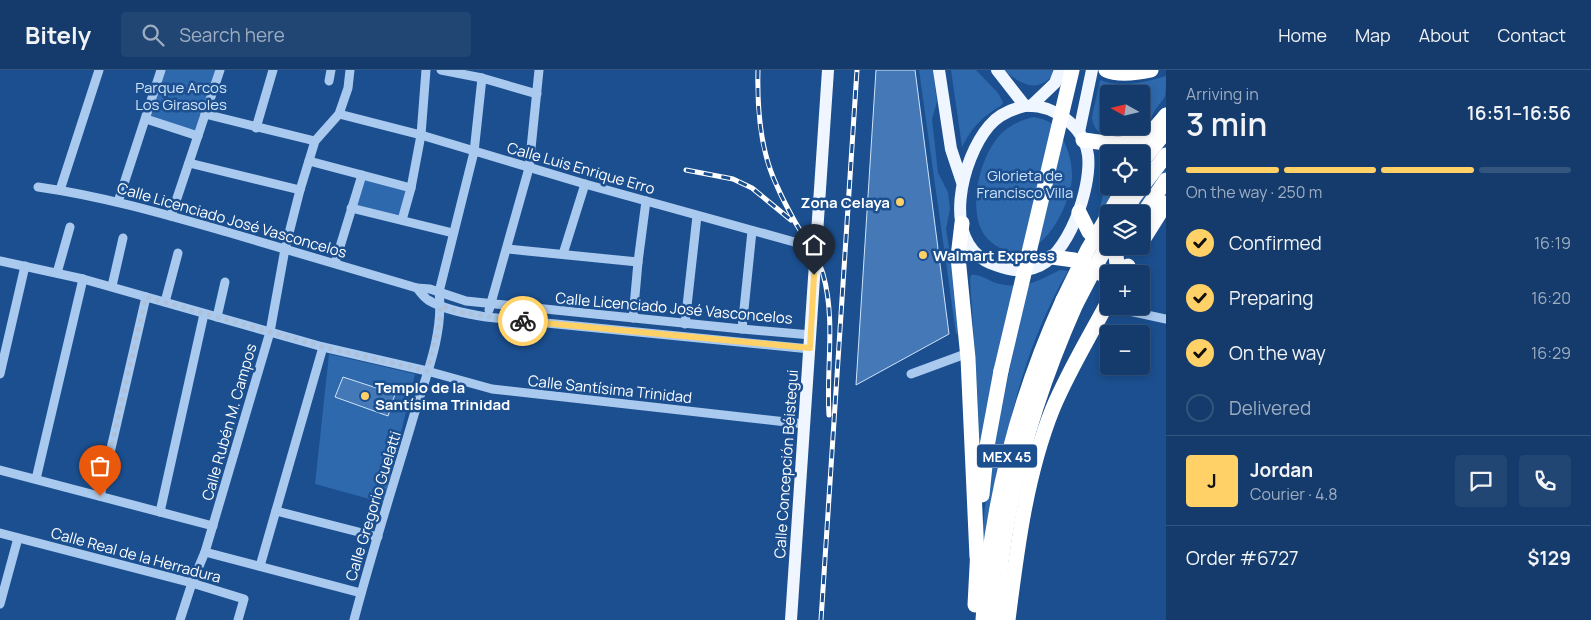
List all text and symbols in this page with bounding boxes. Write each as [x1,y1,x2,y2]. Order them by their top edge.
search box [121,12,471,57]
text: Bitely [25,18,91,51]
icon: search [139,21,167,49]
text: Search here [179,22,285,48]
text: Home [1278,23,1327,47]
text: Map [1355,23,1391,47]
text: About [1419,23,1469,47]
text: Contact [1497,23,1566,47]
park label: Parque Arcos Los Girasoles [135,77,227,115]
text: Arriving in [1186,83,1259,105]
north arrow [1100,85,1150,135]
map controls [1100,85,1150,375]
text: 16:51–16:56 [1467,100,1571,126]
text: 3 min [1186,102,1267,146]
street label: Calle Luis Enrique Erro [505,137,657,199]
button: locate [1100,145,1150,195]
park label: Glorieta de Francisco Villa [977,165,1073,203]
street label: Calle Licenciado José Vasconcelos [115,177,349,263]
text: On the way · 250 m [1186,181,1322,203]
place label: Zona Celaya [801,192,890,213]
marker: Zona Celaya [894,196,906,208]
button: layers [1100,205,1150,255]
pin [793,224,835,275]
icon: check [1186,229,1214,257]
text: Confirmed [1229,230,1322,256]
icon: home [800,231,828,259]
text: 16:19 [1534,232,1571,254]
place label: Walmart Express [933,245,1055,266]
marker: Walmart Express [917,249,929,261]
button: + [1100,265,1150,315]
icon: check [1186,284,1214,312]
text: Preparing [1229,285,1314,311]
street label: Calle Licenciado José Vasconcelos [555,287,794,329]
text: 16:20 [1531,287,1571,309]
courier [498,296,548,346]
icon: bike [509,307,537,335]
button: − [1100,325,1150,375]
icon: check [1186,339,1214,367]
text: On the way [1229,340,1326,366]
street label: Calle Rubén M. Campos [197,341,261,503]
text: 16:29 [1531,342,1571,364]
street label: Calle Concepción Béistegui [769,369,803,559]
street label: Calle Santísima Trinidad [527,370,693,408]
place label: Templo de la Santísima Trinidad [375,377,510,415]
marker: Templo de la Santísima Trinidad [359,390,371,402]
text: Delivered [1229,395,1311,421]
street label: Calle Gregorio Guelatti [340,428,406,584]
road number: MEX 45 [977,444,1037,468]
pin [79,445,121,496]
icon: bag [86,452,114,480]
button: chat [1455,455,1507,507]
button: phone [1519,455,1571,507]
text: Jordan [1250,457,1313,483]
text: J [1207,468,1217,494]
text: Courier · 4.8 [1250,483,1338,505]
street label: Calle Real de la Herradura [49,522,223,588]
text: Order #6727 [1186,545,1299,571]
text: $129 [1528,545,1571,571]

